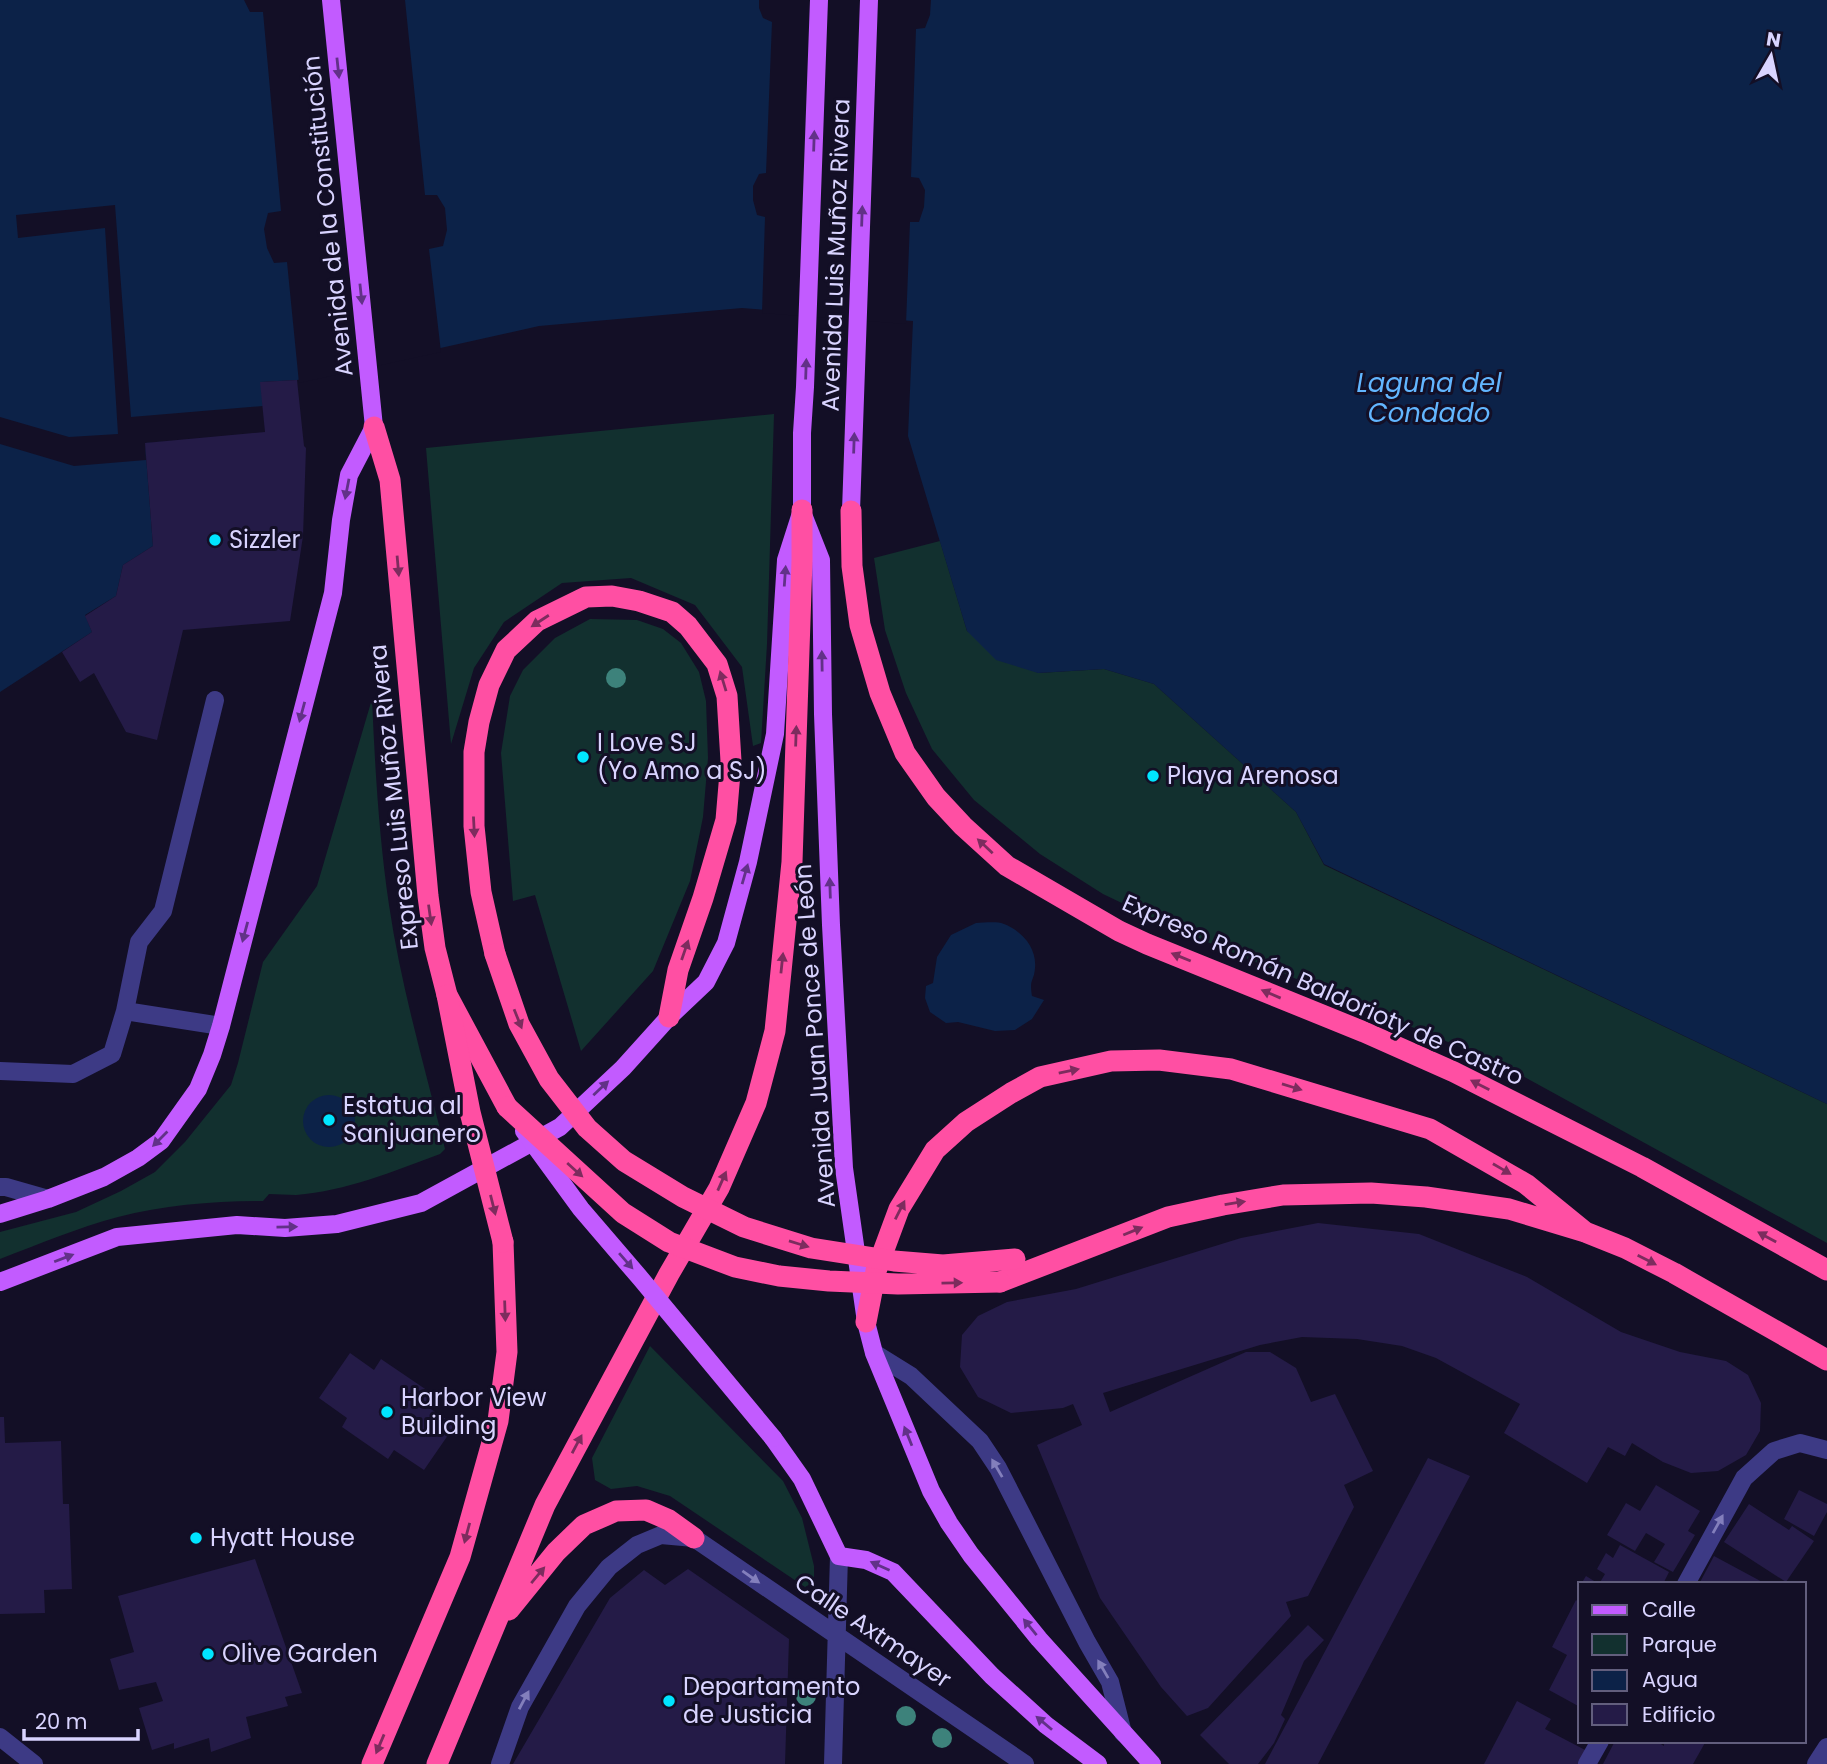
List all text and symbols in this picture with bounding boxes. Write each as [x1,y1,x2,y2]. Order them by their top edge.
north arrow [1736,21,1806,91]
text: N [1764,25,1783,54]
street label: Avenida de la Constitución [294,54,361,378]
one-way arrow [333,57,344,79]
street label: Avenida Luis Muñoz Rivera [814,98,857,412]
one-way arrow [808,130,819,152]
one-way arrow [856,204,868,226]
one-way arrow [355,283,366,305]
one-way arrow [800,357,811,379]
water label: Laguna del Condado [1356,365,1502,431]
one-way arrow [848,432,859,454]
one-way arrow [341,478,352,500]
place label: Sizzler [229,523,301,556]
marker: Sizzler [207,532,223,548]
one-way arrow [393,555,404,577]
one-way arrow [780,565,791,587]
one-way arrow [530,615,550,628]
street label: Expreso Luis Muñoz Rivera [361,643,426,951]
one-way arrow [817,649,828,671]
one-way arrow [717,671,727,692]
one-way arrow [296,701,307,723]
one-way arrow [791,725,802,747]
place label: I Love SJ (Yo Amo a SJ) [597,726,767,787]
marker: I Love SJ (Yo Amo a SJ) [575,749,591,765]
place label: Playa Arenosa [1167,759,1339,792]
marker: Playa Arenosa [1145,768,1161,784]
one-way arrow [469,816,480,838]
one-way arrow [976,838,994,854]
one-way arrow [740,863,751,885]
street label: Avenida Juan Ponce de León [786,863,843,1209]
one-way arrow [824,877,836,899]
street label: Expreso Román Baldorioty de Castro [1117,886,1529,1093]
one-way arrow [425,904,436,926]
one-way arrow [239,921,250,943]
one-way arrow [680,940,691,961]
one-way arrow [777,952,788,974]
one-way arrow [1171,952,1192,963]
one-way arrow [1260,988,1281,999]
one-way arrow [512,1008,523,1029]
one-way arrow [1058,1065,1080,1076]
one-way arrow [1469,1079,1489,1091]
one-way arrow [593,1080,610,1097]
one-way arrow [1281,1083,1302,1093]
place label: Estatua al Sanjuanero [343,1089,481,1150]
marker: Estatua al Sanjuanero [321,1112,337,1128]
one-way arrow [152,1131,169,1147]
one-way arrow [566,1162,584,1178]
one-way arrow [1493,1163,1512,1176]
one-way arrow [716,1171,728,1191]
one-way arrow [488,1194,499,1216]
one-way arrow [1224,1197,1246,1208]
one-way arrow [894,1200,905,1220]
one-way arrow [276,1221,298,1233]
one-way arrow [1122,1226,1143,1237]
one-way arrow [1758,1231,1777,1243]
one-way arrow [789,1240,810,1250]
one-way arrow [53,1252,74,1263]
one-way arrow [618,1252,634,1270]
one-way arrow [1637,1254,1657,1265]
one-way arrow [941,1278,963,1289]
one-way arrow [500,1300,511,1322]
place label: Harbor View Building [401,1381,547,1442]
marker: Harbor View Building [379,1404,395,1420]
one-way arrow [903,1426,914,1447]
one-way arrow [571,1434,583,1454]
one-way arrow [990,1458,1003,1477]
one-way arrow [1713,1514,1724,1534]
place label: Hyatt House [210,1521,355,1554]
one-way arrow [461,1523,471,1544]
marker: Hyatt House [188,1530,204,1546]
one-way arrow [870,1560,891,1571]
one-way arrow [530,1566,545,1584]
street label: Calle Axtmayer [788,1566,958,1695]
one-way arrow [742,1570,760,1584]
legend [1578,1582,1806,1743]
text: Calle [1642,1595,1696,1624]
one-way arrow [1022,1618,1038,1636]
text: Parque [1642,1630,1717,1659]
place label: Olive Garden [222,1637,378,1670]
marker: Olive Garden [200,1646,216,1662]
one-way arrow [1097,1659,1109,1678]
text: Agua [1642,1665,1698,1694]
place label: Departamento de Justicia [683,1670,860,1731]
one-way arrow [518,1690,530,1710]
marker: Departamento de Justicia [661,1693,677,1709]
scale bar [24,1698,138,1742]
text: Edificio [1642,1700,1716,1729]
text: 20 m [35,1707,88,1736]
one-way arrow [1035,1715,1053,1730]
one-way arrow [374,1733,385,1754]

